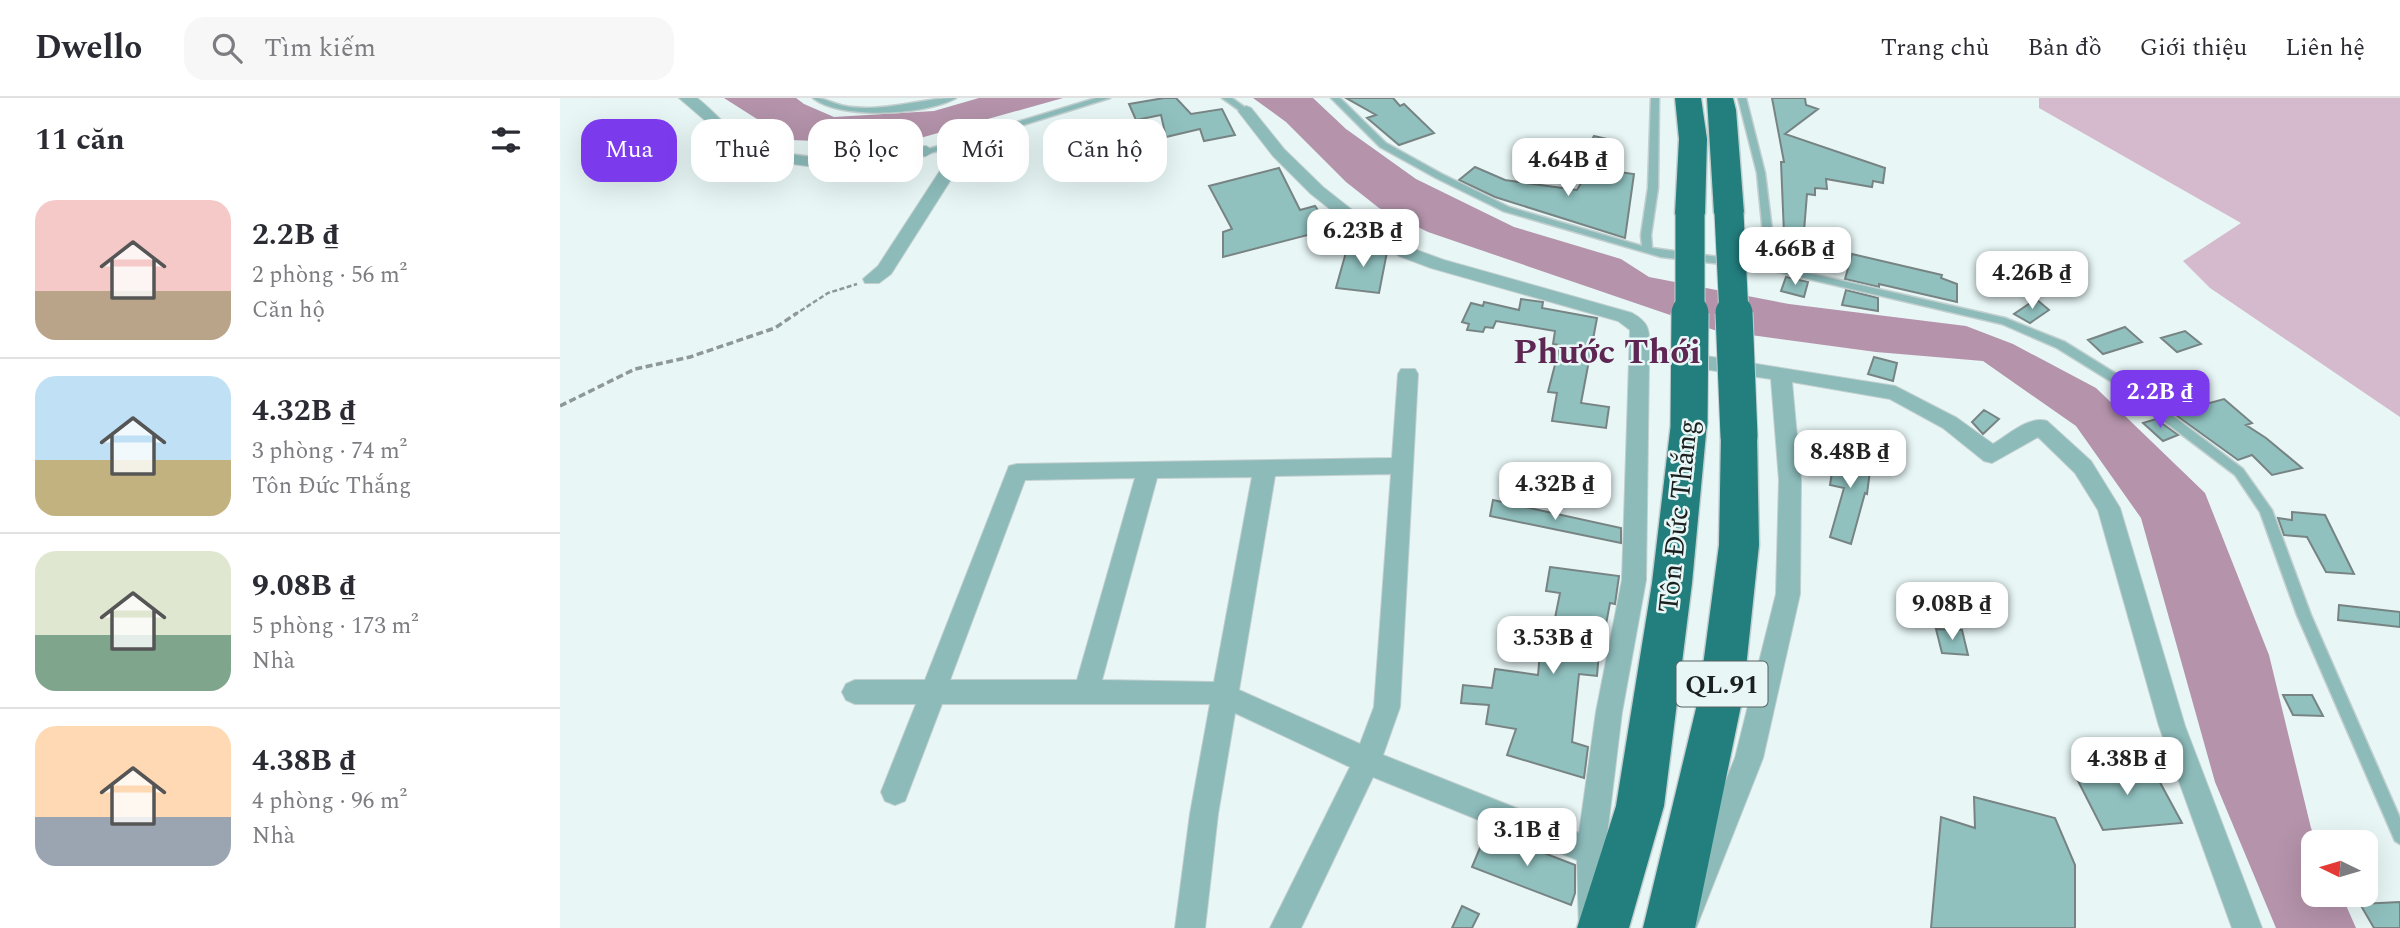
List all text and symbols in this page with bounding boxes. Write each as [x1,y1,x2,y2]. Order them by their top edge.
search box [184,17,674,80]
text: Dwello [35,23,142,73]
text: Tìm kiếm [264,28,376,68]
icon: search [208,29,246,67]
text: Trang chủ [1881,30,1990,66]
text: Bản đồ [2028,30,2102,66]
text: Giới thiệu [2140,30,2247,66]
text: Liên hệ [2285,30,2365,66]
text: 11 căn [35,117,125,163]
chip: Mua [581,119,677,182]
chip: Thuê [691,119,794,182]
chip: Bộ lọc [808,119,923,182]
chip: Mới [937,119,1029,182]
chip: Căn hộ [1043,119,1167,182]
icon: filters [487,121,525,159]
pin: 4.64B ₫ [1503,139,1633,198]
text: 4.64B ₫ [1528,143,1608,178]
pin: 6.23B ₫ [1298,209,1428,269]
text: 2.2B ₫ [252,212,339,258]
text: 6.23B ₫ [1323,214,1403,249]
icon: home [91,228,175,312]
pin: 4.66B ₫ [1730,228,1860,287]
text: 4.66B ₫ [1755,232,1835,267]
pin: 4.26B ₫ [1967,252,2097,311]
text: 4.26B ₫ [1992,256,2072,291]
text: 2 phòng · 56 m² [252,258,407,293]
text: Căn hộ [252,293,325,328]
district label: Phước Thới [1513,326,1701,379]
pin: 2.2B ₫ [2103,370,2217,430]
text: 2.2B ₫ [2127,375,2193,410]
text: 4.32B ₫ [252,388,356,434]
icon: home [91,404,175,488]
street label: Tôn Đức Thắng [1647,418,1710,615]
pin: 8.48B ₫ [1785,430,1915,490]
text: 3 phòng · 74 m² [252,434,407,469]
text: 8.48B ₫ [1810,435,1890,470]
pin: 4.32B ₫ [1490,462,1620,522]
text: 4.32B ₫ [1515,467,1595,502]
text: Tôn Đức Thắng [252,469,411,504]
text: 9.08B ₫ [252,563,356,609]
icon: home [91,579,175,663]
pin: 9.08B ₫ [1887,582,2017,642]
text: 9.08B ₫ [1912,587,1992,622]
text: 5 phòng · 173 m² [252,609,418,644]
pin: 3.53B ₫ [1488,616,1618,676]
text: 3.53B ₫ [1513,621,1593,656]
text: Nhà [252,644,295,679]
road number: QL.91 [1676,662,1768,706]
text: 4.38B ₫ [252,738,356,784]
pin: 4.38B ₫ [2062,738,2192,797]
text: 4.38B ₫ [2087,742,2167,777]
icon: home [91,754,175,838]
text: 4 phòng · 96 m² [252,784,407,819]
pin: 3.1B ₫ [1470,808,1584,868]
text: 3.1B ₫ [1494,813,1560,848]
text: Nhà [252,819,295,854]
north arrow [2301,830,2378,906]
map controls [2301,830,2378,907]

